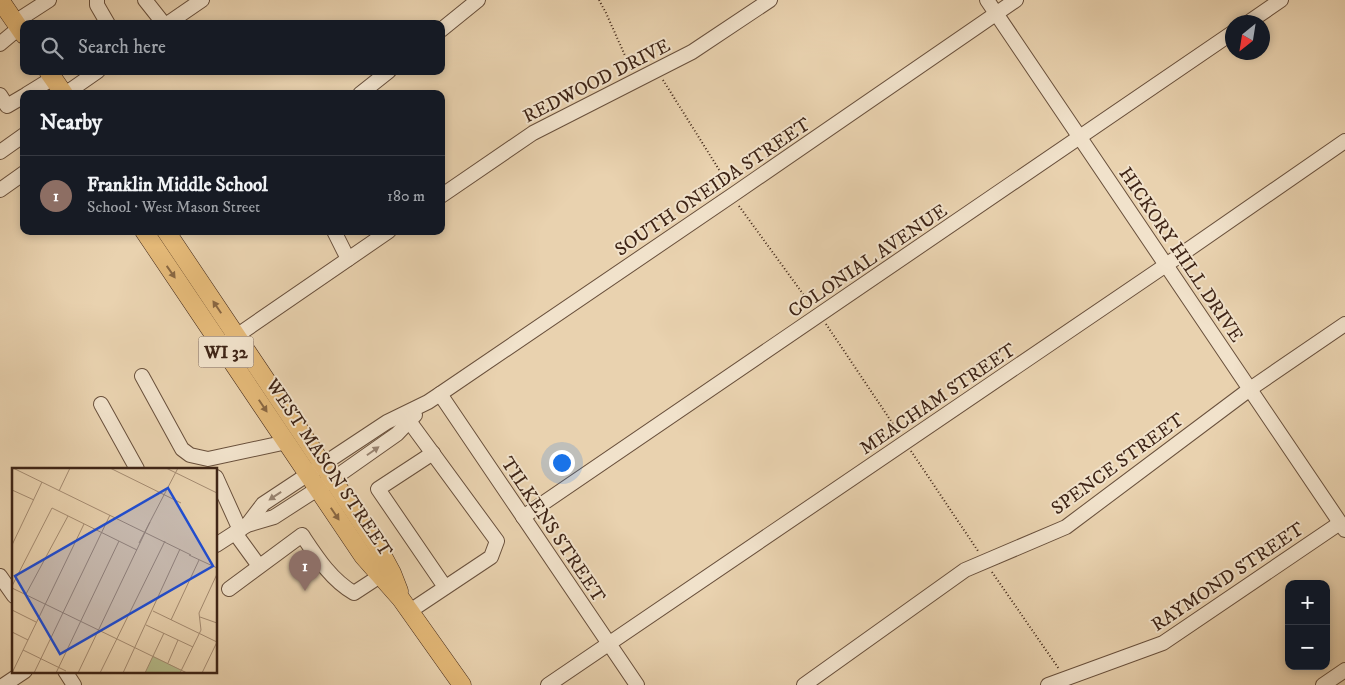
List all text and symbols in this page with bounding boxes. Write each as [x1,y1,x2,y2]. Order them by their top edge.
north arrow [1225,15,1270,60]
search box [20,20,445,75]
icon: search [38,34,66,62]
street label: REDWOOD DRIVE [519,34,674,128]
text: Search here [78,36,166,59]
text: Nearby [40,110,102,136]
street label: SOUTH ONEIDA STREET [611,113,816,261]
street label: HICKORY HILL DRIVE [1114,163,1248,347]
text: Franklin Middle School [87,174,268,197]
text: 1 [53,186,59,206]
text: 180 m [387,186,425,206]
text: School · West Mason Street [87,197,260,217]
street label: COLONIAL AVENUE [784,199,952,323]
one-way arrow [166,265,176,278]
one-way arrow [212,301,222,314]
road number: WI 32 [198,337,254,368]
street label: MEACHAM STREET [855,338,1021,460]
street label: WEST MASON STREET [260,374,397,562]
one-way arrow [258,399,267,413]
street label: SPENCE STREET [1047,408,1189,520]
one-way arrow [366,446,380,456]
your location [549,450,575,476]
street label: TILKENS STREET [496,453,610,607]
inset map [12,468,218,672]
one-way arrow [268,491,282,501]
one-way arrow [330,508,340,521]
street label: RAYMOND STREET [1147,517,1309,637]
pin: 1 [289,550,321,591]
map controls [1285,580,1330,670]
button: + [1285,580,1330,625]
button: − [1285,625,1330,670]

